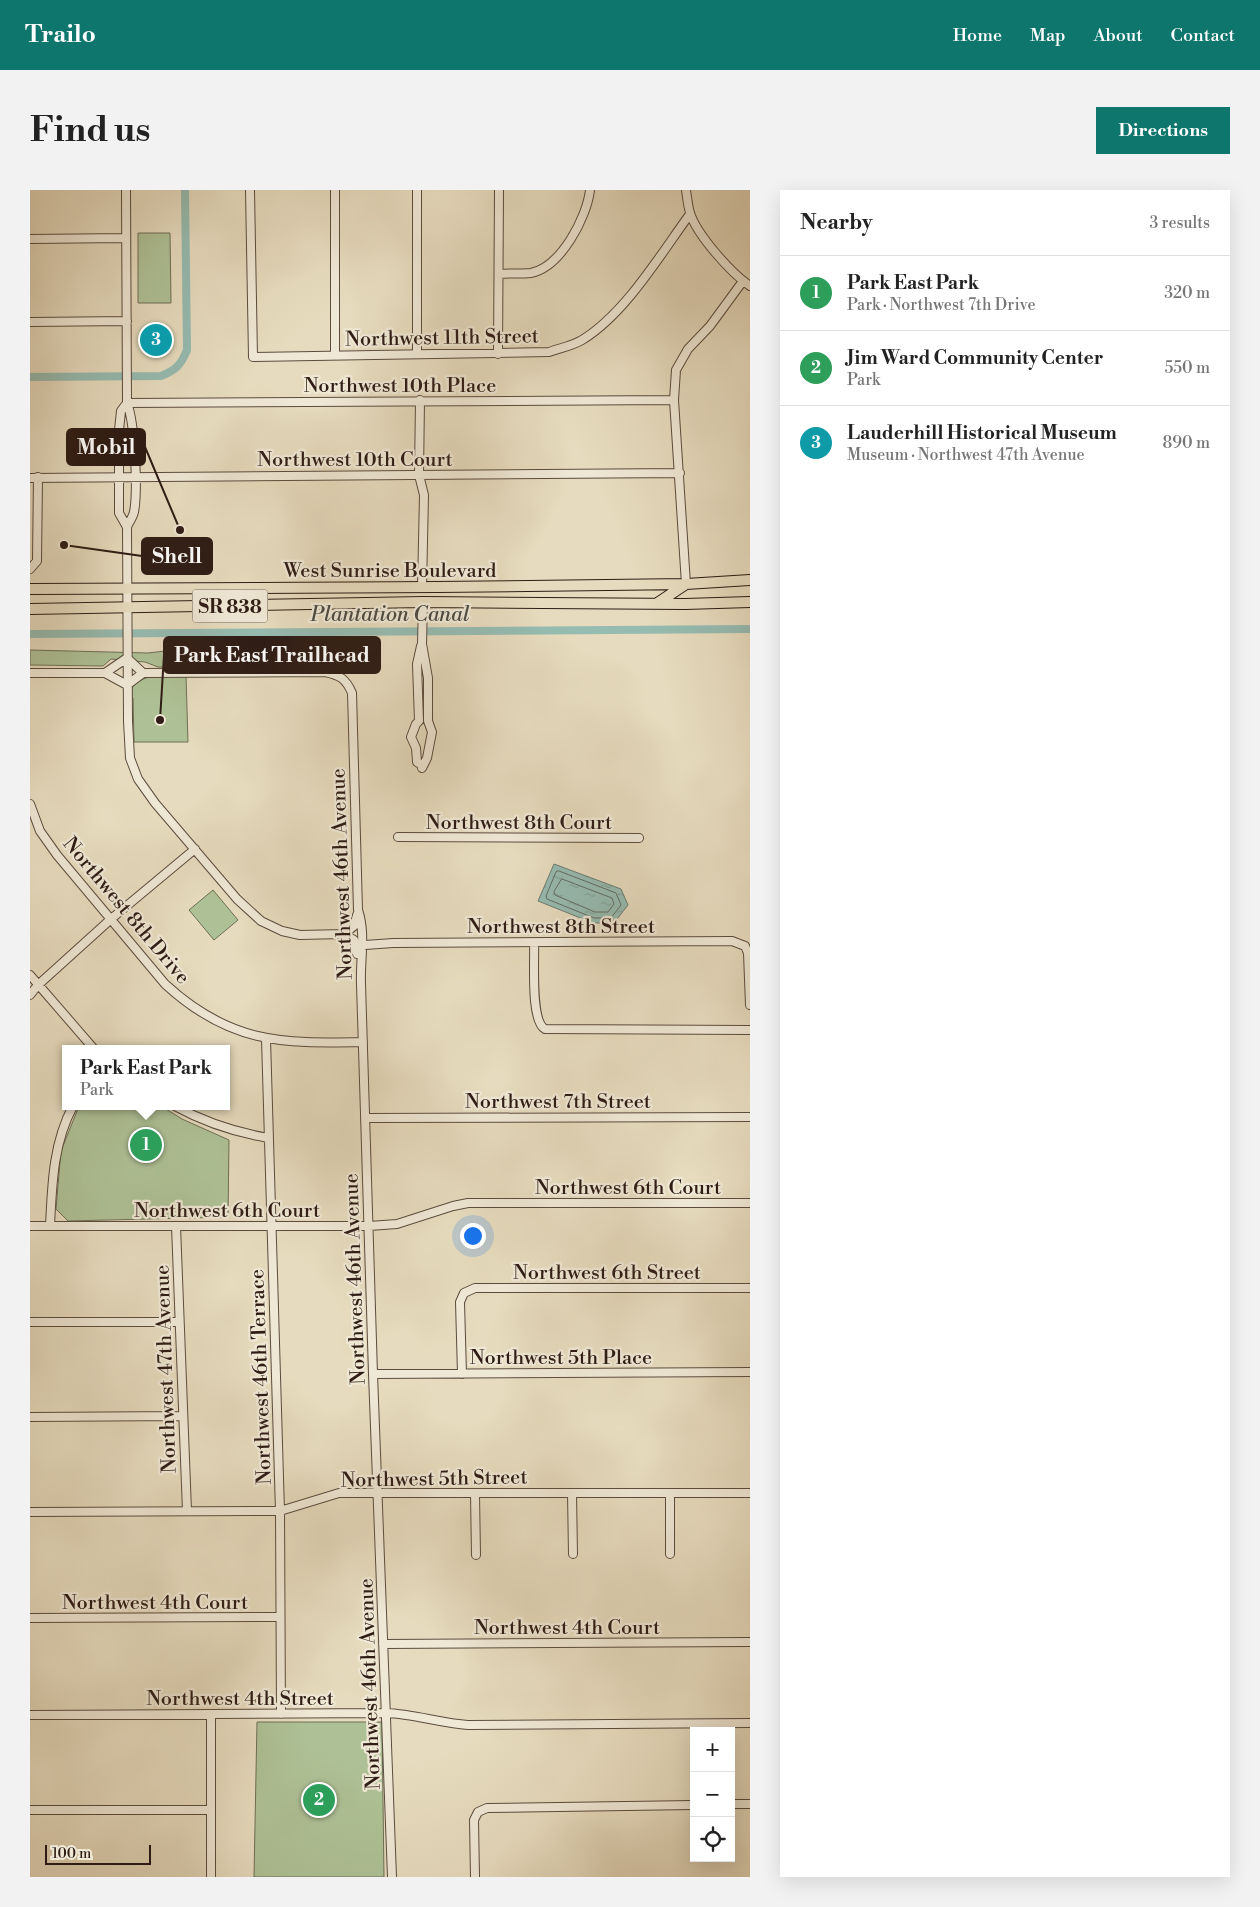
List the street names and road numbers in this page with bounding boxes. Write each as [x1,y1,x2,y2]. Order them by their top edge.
street label: Northwest 11th Street [345,324,539,353]
street label: Northwest 10th Place [304,374,496,399]
street label: Northwest 10th Court [257,448,453,473]
street label: West Sunrise Boulevard [283,559,497,584]
road number: SR 838 [192,590,268,622]
street label: Northwest 46th Avenue [326,768,359,980]
street label: Northwest 8th Court [426,811,612,836]
street label: Northwest 8th Drive [57,832,195,990]
street label: Northwest 8th Street [467,915,655,940]
street label: Northwest 7th Street [465,1090,651,1115]
street label: Northwest 46th Avenue [339,1173,372,1385]
street label: Northwest 6th Court [535,1176,721,1201]
street label: Northwest 6th Court [134,1199,320,1224]
street label: Northwest 6th Street [513,1261,701,1286]
street label: Northwest 47th Avenue [150,1264,183,1474]
street label: Northwest 46th Terrace [245,1269,278,1485]
street label: Northwest 5th Place [470,1346,652,1371]
street label: Northwest 5th Street [340,1465,528,1494]
street label: Northwest 46th Avenue [354,1578,387,1790]
street label: Northwest 4th Court [62,1591,248,1616]
street label: Northwest 4th Court [474,1616,660,1641]
street label: Northwest 4th Street [146,1687,334,1712]

